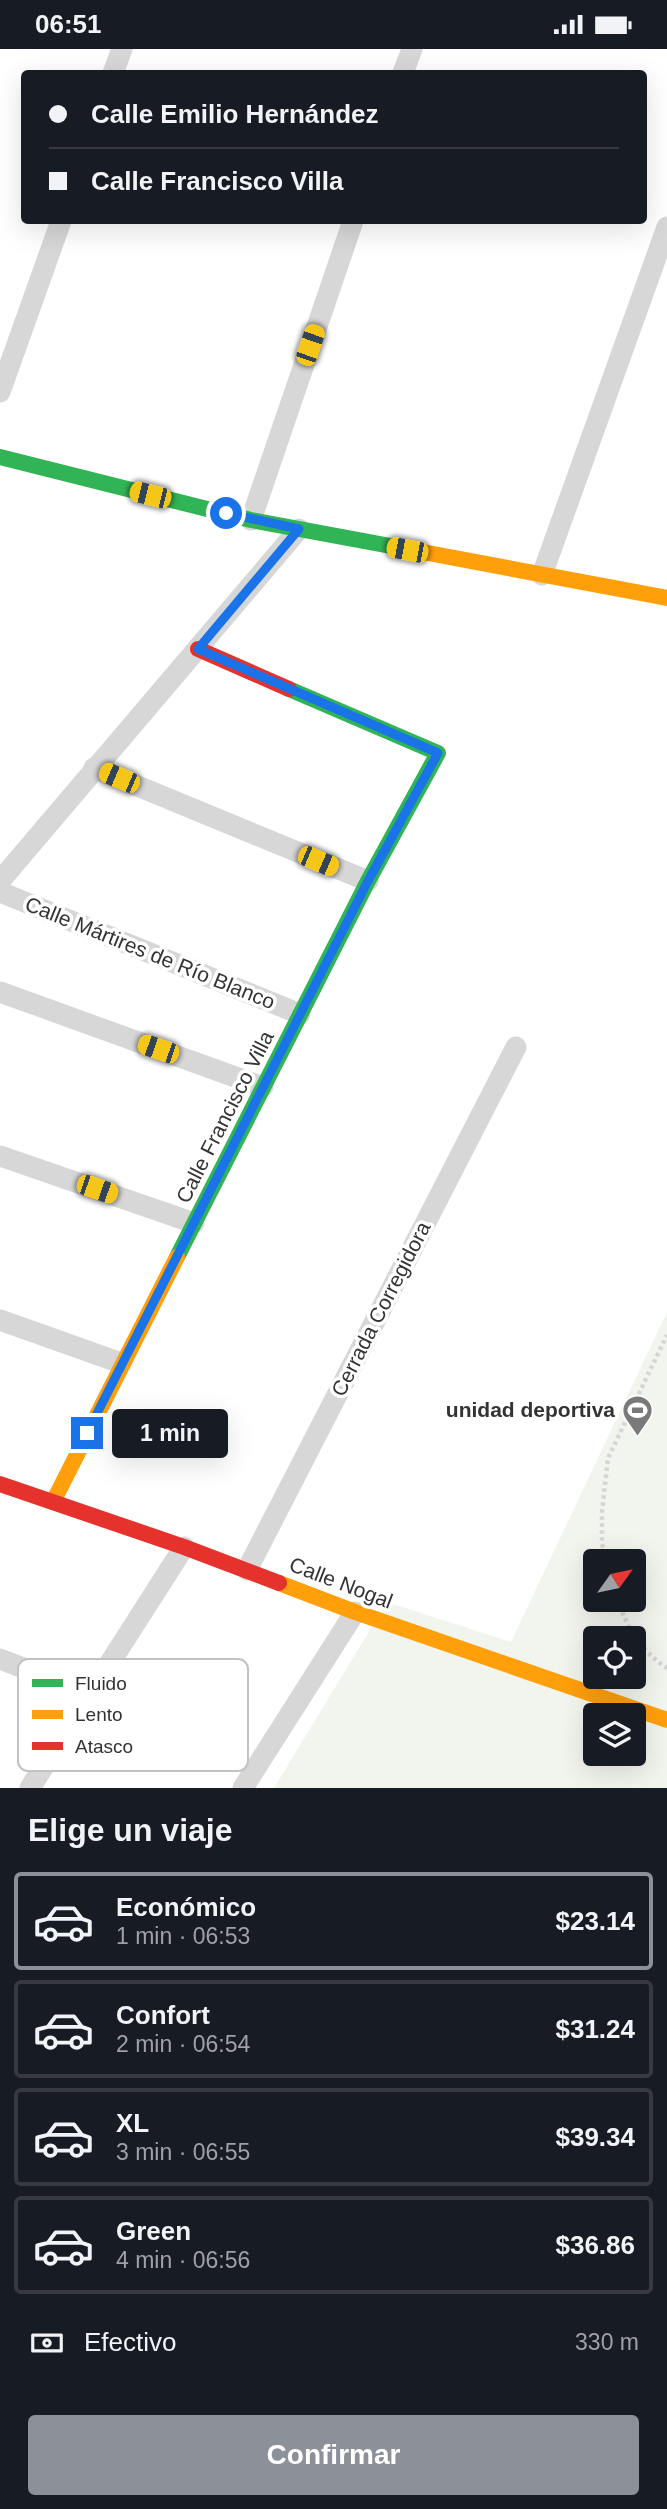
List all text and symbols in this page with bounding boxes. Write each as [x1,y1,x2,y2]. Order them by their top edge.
text: 06:51 [35,9,102,39]
text: Calle Emilio Hernández [91,99,379,129]
text: Calle Francisco Villa [91,166,343,196]
car [294,322,327,368]
car [128,480,173,510]
route start [210,497,242,529]
car [385,536,430,564]
car [96,760,143,796]
car [295,843,342,879]
street label: Calle Mártires de Río Blanco [22,892,278,1013]
street label: Calle Francisco Villa [171,1027,278,1207]
car [135,1032,182,1066]
car [74,1172,121,1206]
street label: Cerrada Corregidora [327,1217,435,1400]
sports icon: unidad deportiva [621,1393,655,1437]
place label: unidad deportiva [446,1398,615,1421]
callout: 1 min [112,1409,227,1457]
route end [71,1417,103,1449]
text: 1 min [140,1420,200,1446]
north arrow [583,1549,646,1612]
map controls [583,1549,646,1766]
street label: Calle Nogal [286,1552,396,1613]
button: locate [583,1626,646,1689]
legend [18,1659,248,1771]
text: Fluido [75,1673,127,1694]
button: layers [583,1703,646,1766]
text: Lento [75,1704,123,1725]
text: Atasco [75,1736,133,1757]
text: Elige un viaje [28,1812,233,1848]
icon: car [32,1890,95,1953]
text: Económico [116,1892,256,1922]
text: $23.14 [555,1906,635,1936]
text: 1 min · 06:53 [116,1923,250,1949]
icon: car [32,1998,95,2061]
text: Confort [116,2000,210,2030]
text: $31.24 [555,2014,635,2044]
text: 2 min · 06:54 [116,2031,250,2057]
icon: car [32,2106,95,2169]
text: XL [116,2108,149,2138]
text: $39.34 [555,2122,635,2152]
text: 3 min · 06:55 [116,2139,250,2165]
icon: car [32,2214,95,2277]
text: Green [116,2216,191,2246]
text: $36.86 [555,2230,635,2260]
text: 4 min · 06:56 [116,2247,250,2273]
icon: cash [28,2324,66,2362]
text: Efectivo [84,2327,177,2357]
text: 330 m [575,2329,639,2355]
button: Confirmar [28,2415,639,2495]

